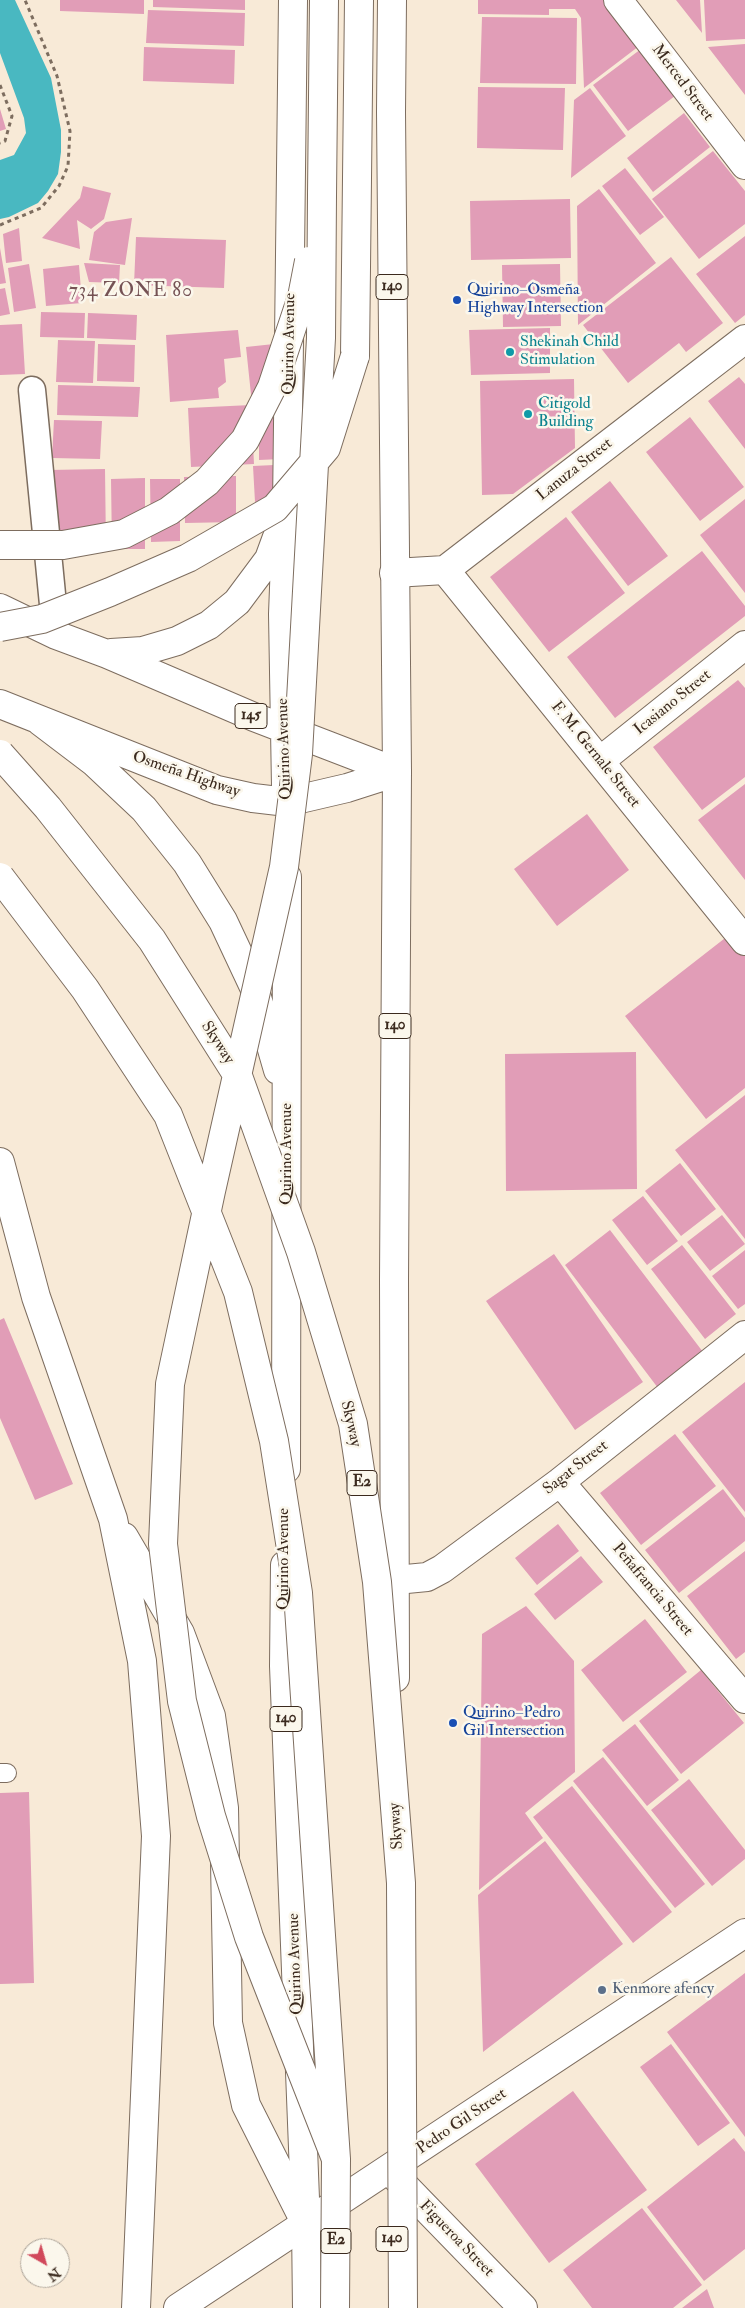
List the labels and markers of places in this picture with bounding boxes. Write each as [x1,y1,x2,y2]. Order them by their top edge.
place label: Quirino–Osmeña Highway Intersection [467,281,603,319]
marker: Quirino–Osmeña Highway Intersection [451,294,463,306]
place label: Shekinah Child Stimulation [520,333,619,371]
marker: Shekinah Child Stimulation [504,346,516,358]
place label: Citigold Building [538,395,593,433]
marker: Citigold Building [522,408,534,420]
place label: Quirino–Pedro Gil Intersection [463,1704,565,1742]
marker: Quirino–Pedro Gil Intersection [447,1717,459,1729]
place label: Kenmore afency [612,1980,714,2000]
marker: Kenmore afency [596,1984,608,1996]

